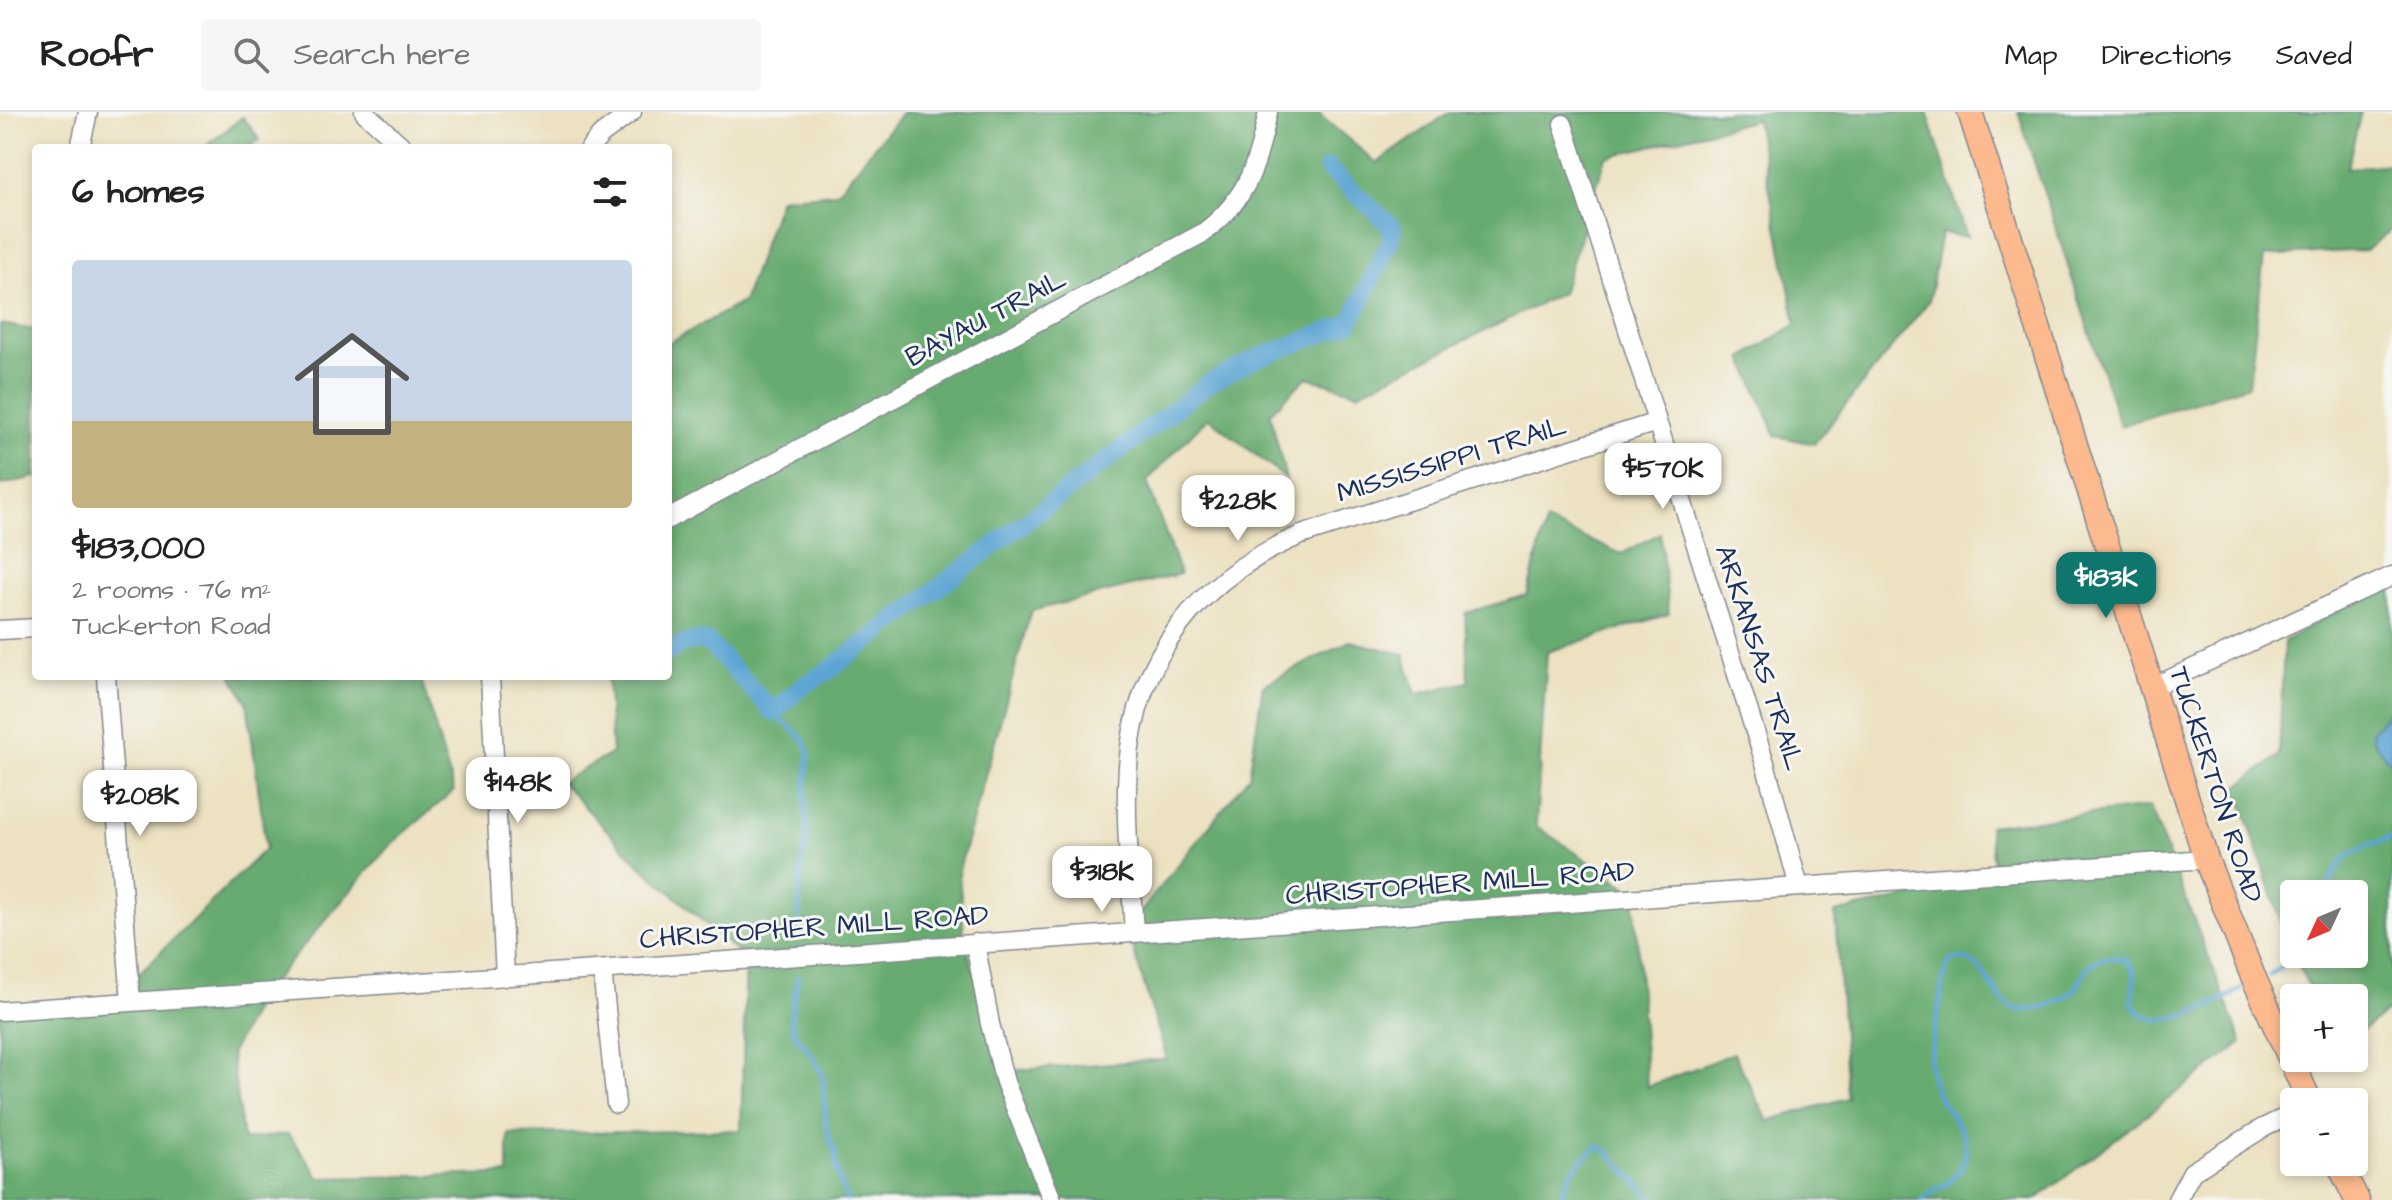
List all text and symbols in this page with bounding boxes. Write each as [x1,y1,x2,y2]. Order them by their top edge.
search box [201,19,761,91]
text: Roofr [40,29,153,81]
icon: search [229,33,273,77]
text: Search here [293,34,470,76]
text: Map [2005,36,2058,75]
text: Directions [2102,36,2232,75]
text: Saved [2276,36,2352,75]
text: 6 homes [72,168,205,216]
icon: filters [588,170,632,214]
street label: BAYAU TRAIL [899,260,1073,377]
icon: home [280,312,424,456]
street label: MISSISSIPPI TRAIL [1332,406,1571,513]
pin: $570K [1607,443,1719,511]
text: $570K [1622,451,1704,487]
pin: $228K [1182,475,1294,543]
text: $228K [1200,483,1276,519]
text: $183,000 [72,524,205,572]
street label: ARKANSAS TRAIL [1705,540,1814,775]
pin: $183K [2050,552,2162,620]
text: $183K [2074,560,2138,596]
text: 2 rooms · 76 m² [72,572,271,608]
text: Tuckerton Road [72,608,271,644]
street label: TUCKERTON ROAD [2159,661,2272,908]
pin: $148K [462,757,574,825]
text: $148K [484,765,552,801]
pin: $208K [84,770,196,838]
text: $208K [101,778,179,814]
pin: $318K [1046,846,1158,914]
street label: CHRISTOPHER MILL ROAD [1284,852,1636,915]
text: $318K [1070,854,1134,890]
north arrow [2280,880,2368,968]
map controls [2280,880,2368,1176]
street label: CHRISTOPHER MILL ROAD [638,896,990,959]
button: + [2280,984,2368,1072]
button: − [2280,1088,2368,1176]

